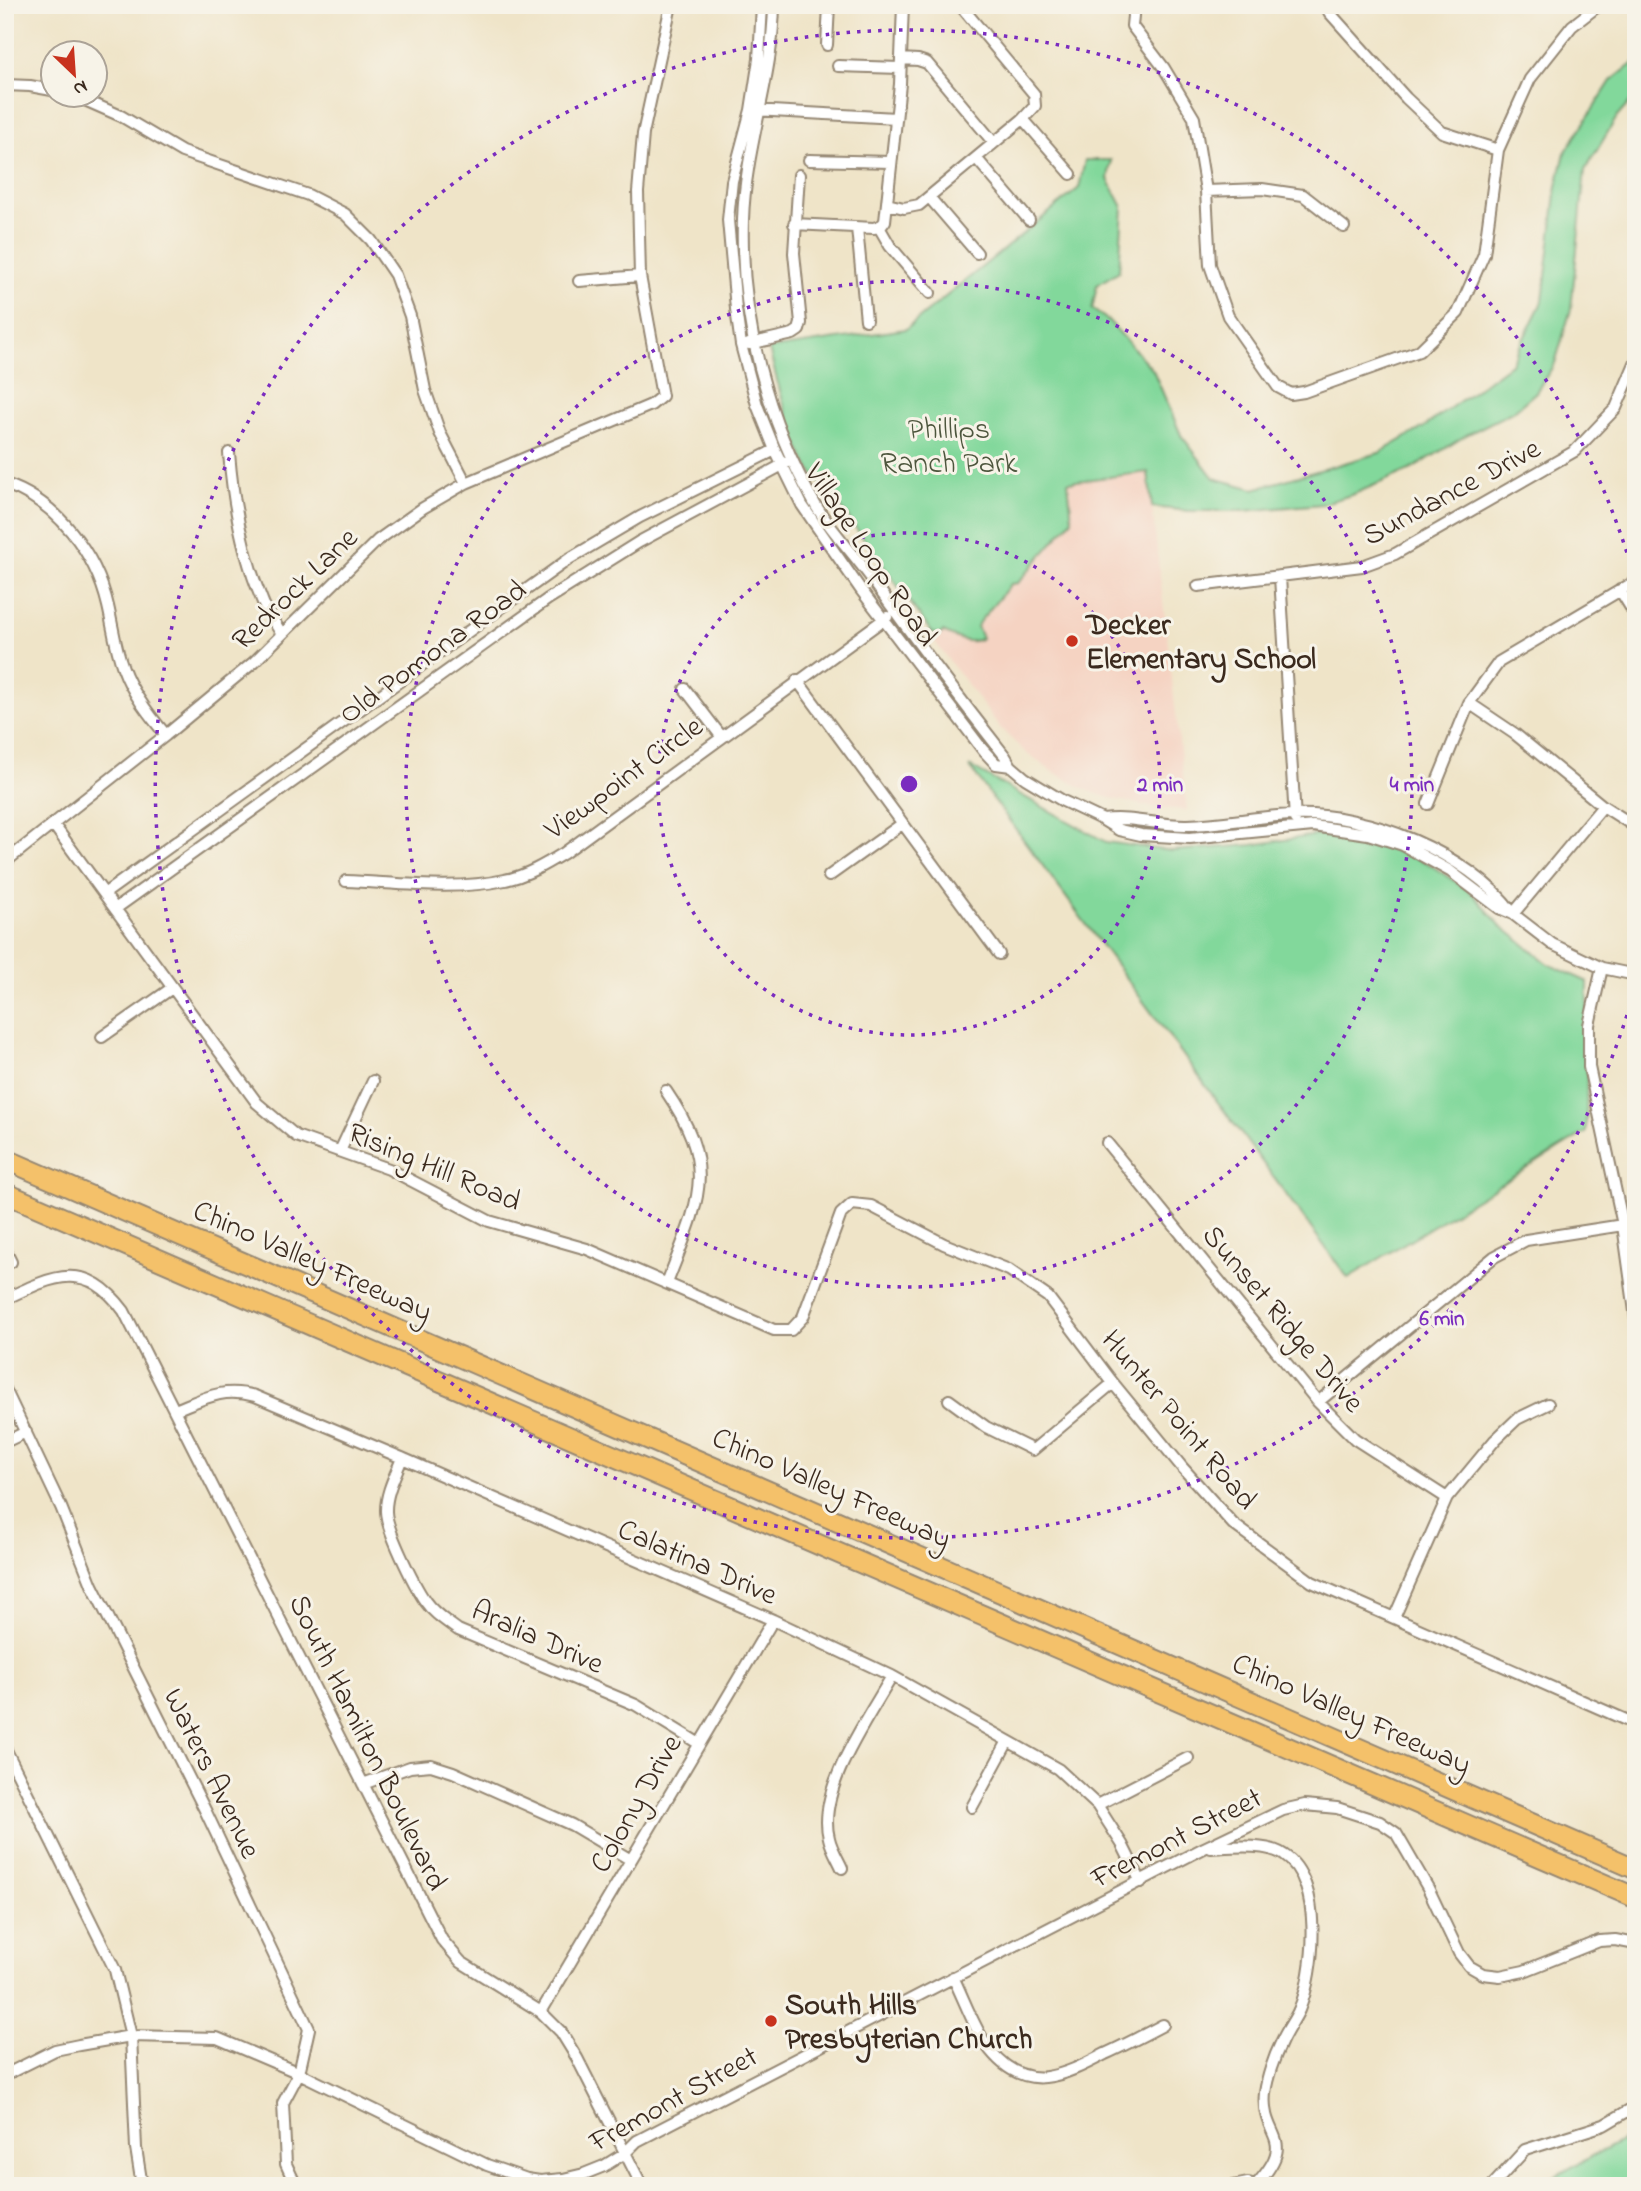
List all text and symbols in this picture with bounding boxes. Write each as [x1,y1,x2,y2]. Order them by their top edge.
north arrow [38,38,108,108]
text: N [68,72,92,102]
park label: Phillips Ranch Park [881,409,1018,487]
street label: Sundance Drive [1356,428,1550,559]
street label: Village Loop Road [791,454,947,656]
street label: Redrock Lane [223,518,370,662]
street label: Old Pomona Road [331,570,537,737]
place label: Decker Elementary School [1084,605,1316,683]
marker: Decker Elementary School [1064,633,1080,649]
street label: Viewpoint Circle [535,706,714,853]
text: 2 min [1136,771,1183,801]
text: 4 min [1390,771,1434,801]
centre of rings [897,772,921,796]
street label: Rising Hill Road [340,1113,527,1225]
street label: Chino Valley Freeway [185,1190,438,1335]
street label: Sunset Ridge Drive [1190,1216,1374,1424]
text: 6 min [1420,1305,1464,1335]
street label: Hunter Point Road [1089,1321,1267,1521]
street label: Chino Valley Freeway [704,1417,957,1562]
street label: Calatina Drive [610,1509,784,1619]
street label: South Hamilton Boulevard [275,1588,457,1899]
street label: Aralia Drive [464,1590,611,1688]
street label: Chino Valley Freeway [1224,1643,1477,1788]
street label: Waters Avenue [150,1682,271,1867]
street label: Colony Drive [580,1727,695,1882]
street label: Fremont Street [1083,1778,1270,1902]
place label: South Hills Presbyterian Church [785,1985,1032,2063]
marker: South Hills Presbyterian Church [763,2013,779,2029]
street label: Fremont Street [581,2036,767,2166]

